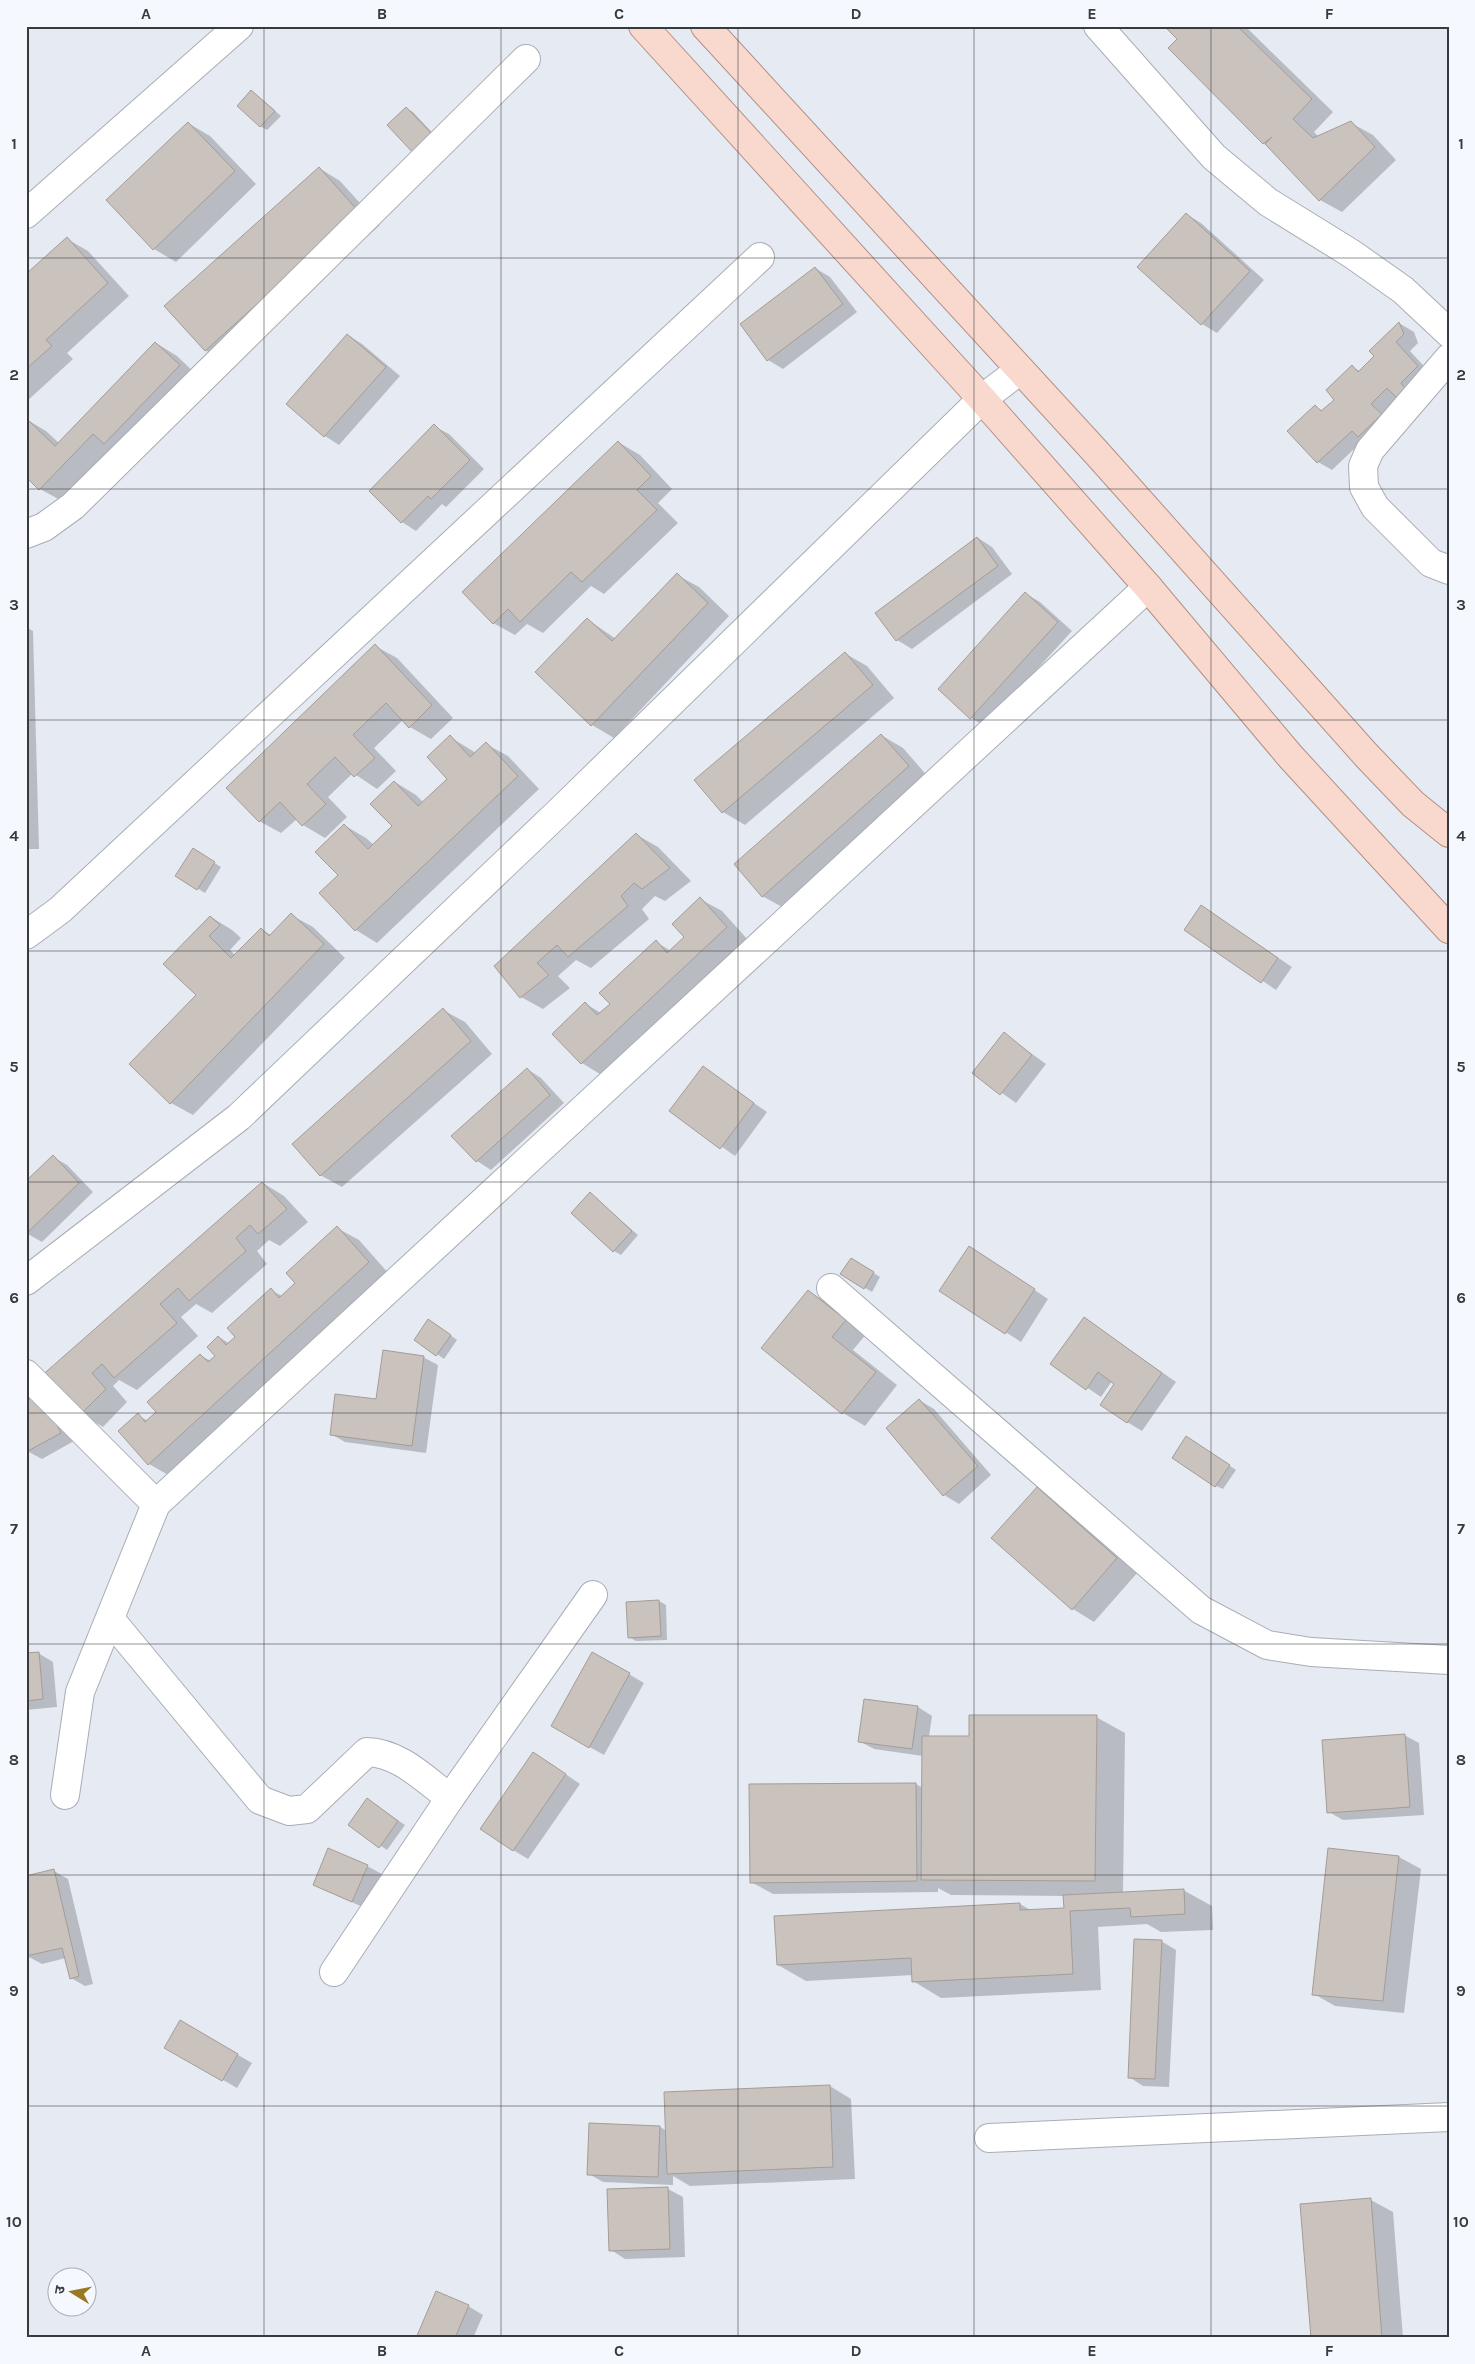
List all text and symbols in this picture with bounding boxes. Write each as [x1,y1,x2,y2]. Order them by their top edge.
text: A [141,4,151,23]
text: B [377,4,387,23]
text: C [614,4,624,23]
text: D [851,4,862,23]
text: E [1087,4,1097,23]
text: F [1325,4,1334,23]
text: 1 [11,134,17,153]
text: 1 [1458,134,1464,153]
text: 2 [9,365,19,384]
text: 2 [1456,365,1466,384]
text: 3 [9,595,19,614]
text: 3 [1456,595,1466,614]
text: 4 [9,826,19,845]
text: 4 [1456,826,1466,845]
text: 5 [9,1057,19,1076]
text: 5 [1456,1057,1466,1076]
text: 6 [9,1288,19,1307]
text: 6 [1456,1288,1466,1307]
text: 7 [10,1519,18,1538]
text: 7 [1457,1519,1465,1538]
text: 8 [9,1750,19,1769]
text: 8 [1456,1750,1466,1769]
text: 9 [9,1981,19,2000]
text: 9 [1456,1981,1466,2000]
text: 10 [6,2212,22,2231]
text: 10 [1453,2212,1469,2231]
north arrow [48,2266,98,2316]
text: उ [51,2284,69,2295]
text: A [141,2341,151,2360]
text: B [377,2341,387,2360]
text: C [614,2341,624,2360]
text: D [851,2341,862,2360]
text: E [1087,2341,1097,2360]
text: F [1325,2341,1334,2360]

